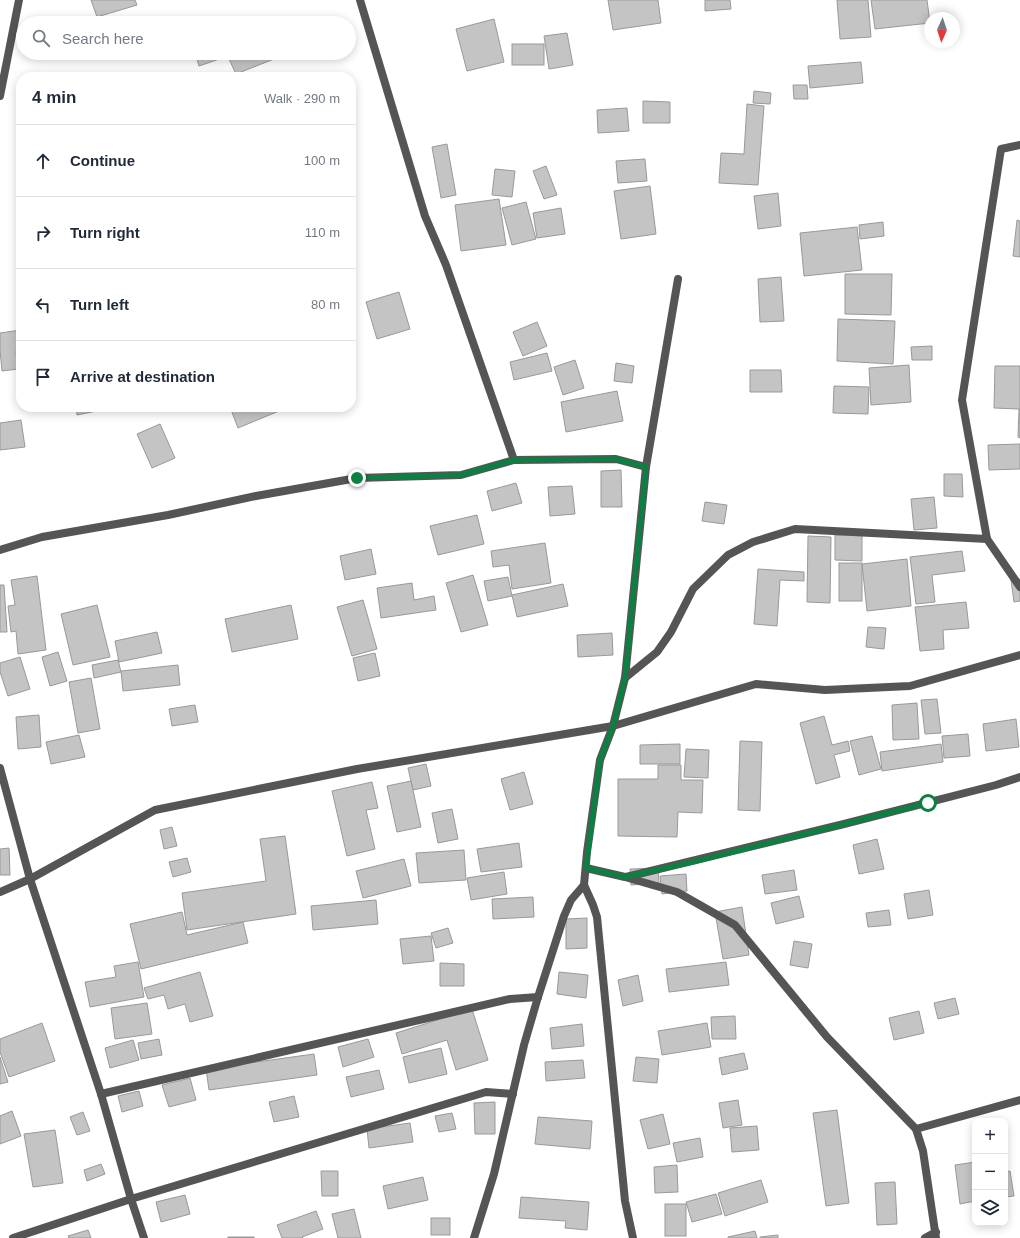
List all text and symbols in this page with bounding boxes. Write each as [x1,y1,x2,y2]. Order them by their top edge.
north arrow [924,12,960,48]
search box [16,16,356,60]
icon: search [30,27,52,49]
text: Search here [62,30,144,47]
text: 4 min [32,88,76,107]
text: Walk · 290 m [264,91,340,106]
icon: ahead [32,150,54,172]
text: Continue [70,152,135,169]
text: 100 m [304,153,340,168]
icon: right [32,222,54,244]
text: Turn right [70,224,140,241]
text: 110 m [305,225,340,240]
icon: left [32,294,54,316]
text: Turn left [70,296,129,313]
text: 80 m [311,297,340,312]
icon: arrive [32,366,54,388]
text: Arrive at destination [70,368,215,385]
route end [348,469,366,487]
route start [919,794,937,812]
map controls [972,1118,1008,1226]
button: + [972,1118,1008,1154]
button: − [972,1154,1008,1190]
button: layers [972,1190,1008,1226]

